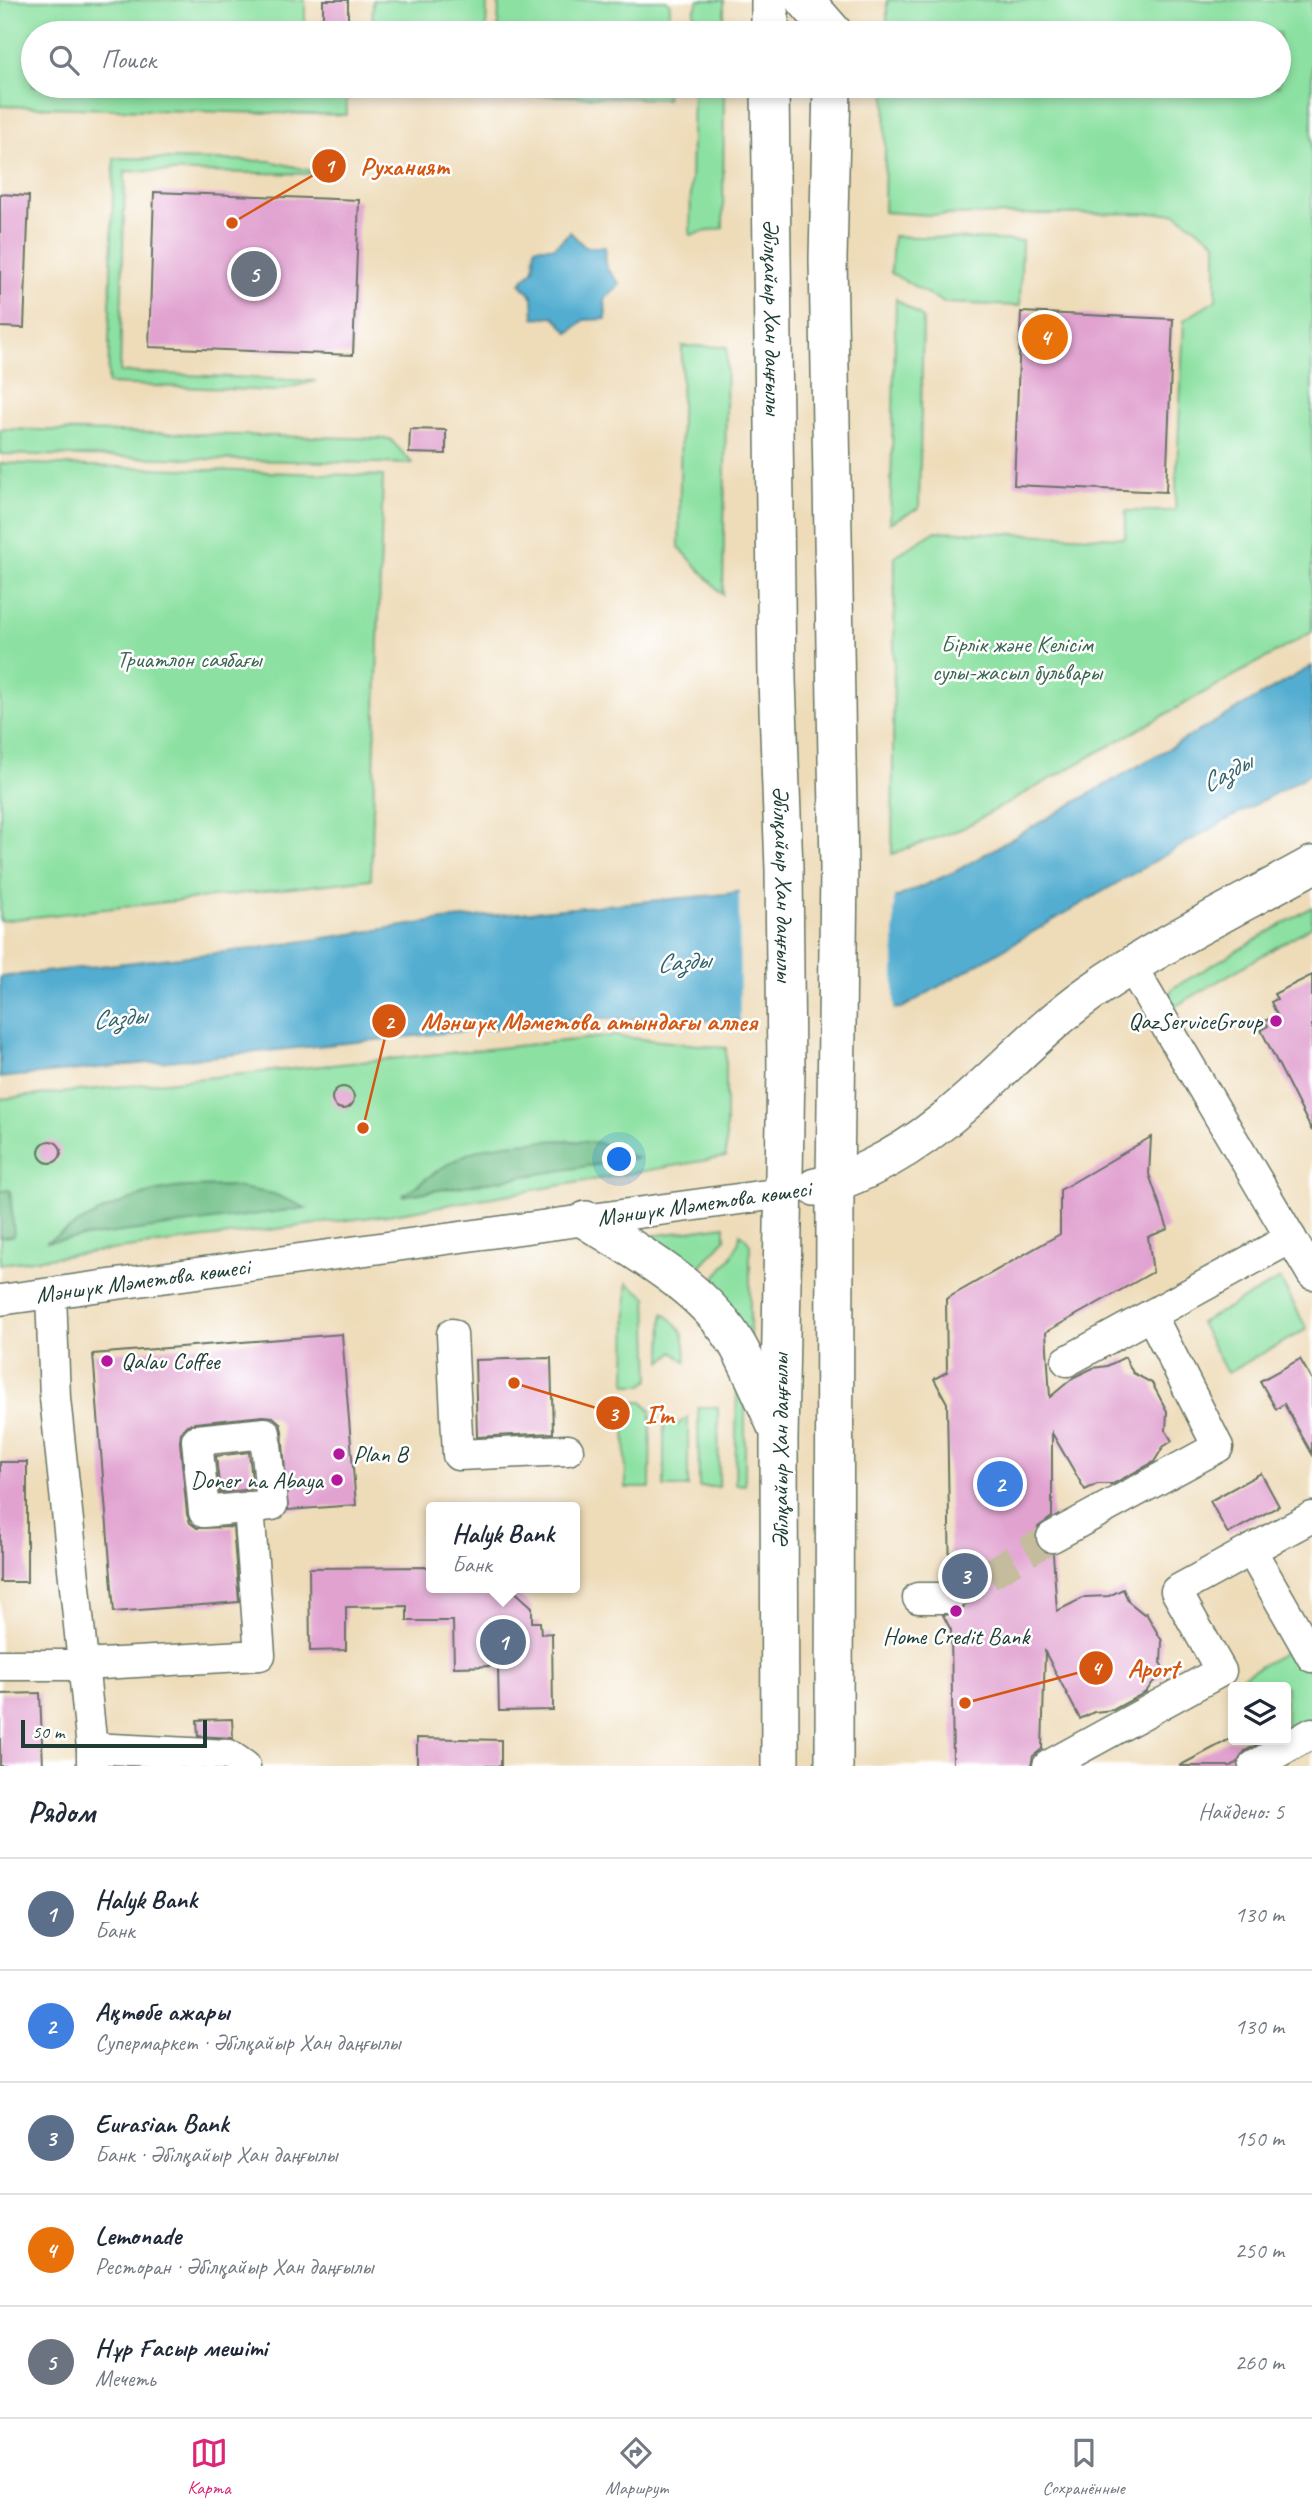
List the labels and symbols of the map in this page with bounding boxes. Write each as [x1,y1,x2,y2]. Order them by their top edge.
callout: Руханият [311,142,464,189]
text: Руханият [360,150,451,183]
text: 1 [324,153,336,179]
street label: Әбілқайыр Хан даңғылы [757,219,789,417]
pin: 5 [231,248,277,300]
pin: 4 [1022,311,1068,363]
park label: Бірлік және Келісім сулы-жасыл бульвары [932,629,1104,687]
park label: Триатлон саябағы [116,644,264,674]
water label: Сазды [1195,743,1261,800]
street label: Әбілқайыр Хан даңғылы [766,786,800,984]
water label: Сазды [655,942,715,980]
water label: Сазды [91,998,151,1037]
callout: Мәншүк Мәметова атындағы аллея [371,998,771,1045]
text: Мәншүк Мәметова атындағы аллея [421,1005,759,1038]
place label: QazServiceGroup [1128,1006,1264,1036]
text: 2 [384,1009,396,1035]
marker: QazServiceGroup [1268,1013,1284,1029]
your location [602,1142,636,1176]
street label: Мәншүк Мәметова көшесі [595,1173,815,1233]
street label: Мәншүк Мәметова көшесі [34,1251,254,1310]
place label: Qalau Coffee [121,1346,222,1376]
street label: Әбілқайыр Хан даңғылы [765,1351,795,1549]
marker: Qalau Coffee [99,1353,115,1369]
callout: I’m [595,1390,687,1437]
text: I’m [645,1398,675,1431]
text: 3 [608,1401,620,1427]
place label: Plan B [353,1439,410,1469]
marker: Plan B [331,1446,347,1462]
pin: 2 [977,1458,1023,1510]
place label: Doner na Abaya [190,1465,324,1495]
marker: Doner na Abaya [329,1472,345,1488]
pin: 3 [942,1550,988,1602]
marker: Home Credit Bank [948,1603,964,1619]
pin: 1 [480,1616,526,1668]
place label: Home Credit Bank [883,1621,1031,1651]
callout: Aport [1078,1644,1192,1691]
text: Aport [1128,1652,1183,1685]
text: 4 [1091,1655,1103,1681]
scale bar [21,1717,206,1749]

